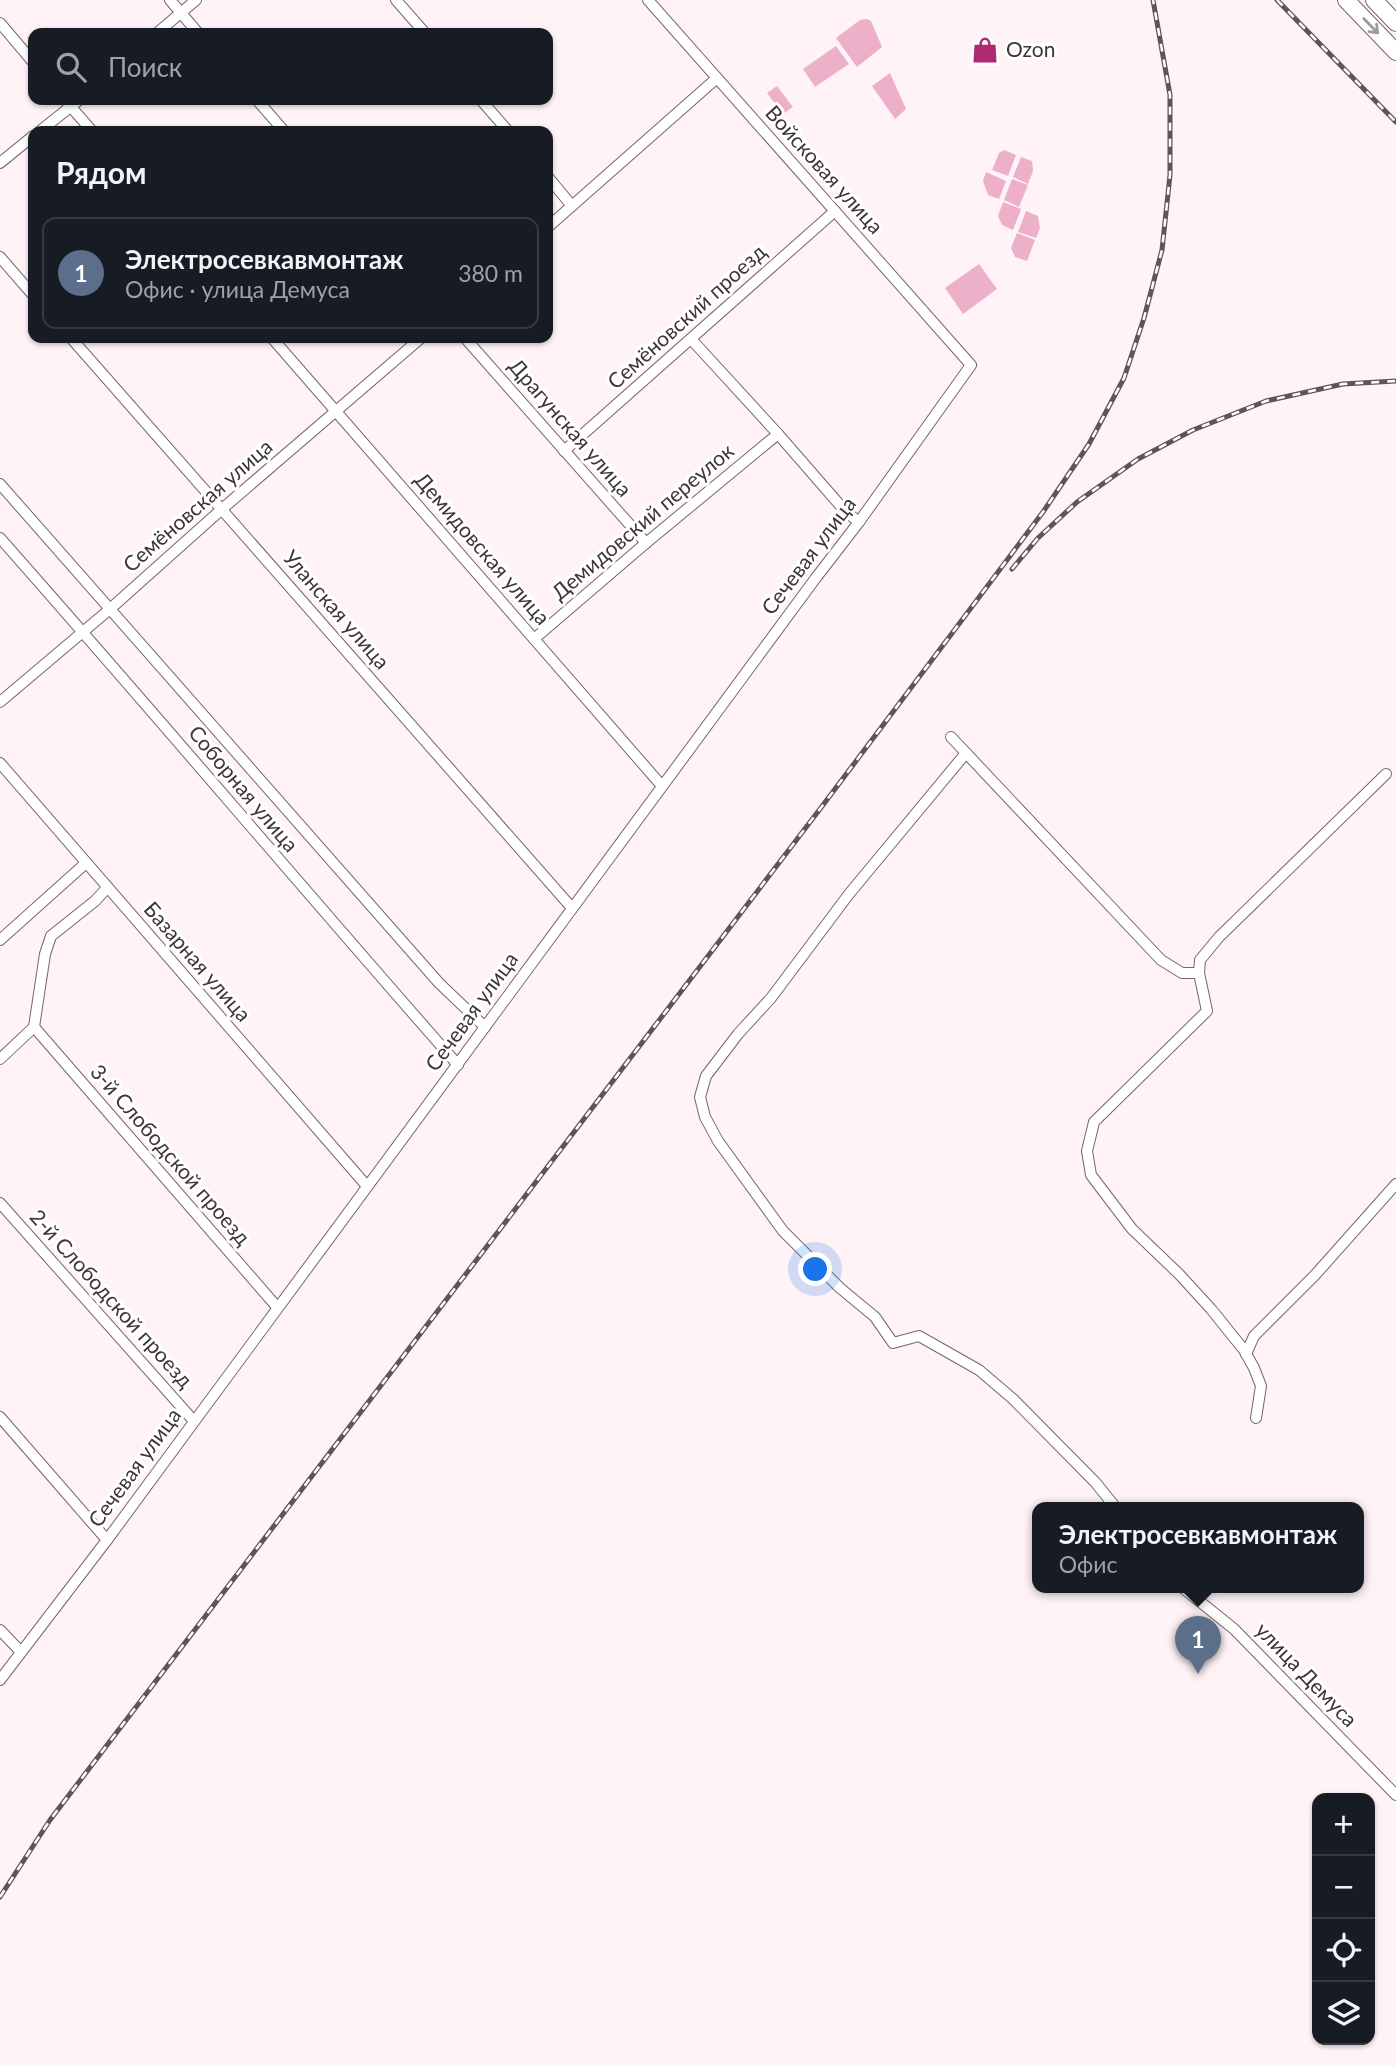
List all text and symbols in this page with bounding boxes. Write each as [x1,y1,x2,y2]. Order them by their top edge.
one-way arrow [1362,17,1379,34]
search box [28,28,553,105]
shop icon: Ozon [970,35,1000,65]
place label: Ozon [1006,36,1056,61]
icon: search [52,48,90,86]
text: Поиск [108,51,182,83]
street label: Войсковая улица [761,100,889,238]
text: Рядом [56,154,146,190]
street label: Семёновский проезд [602,238,770,394]
text: Электросевкавмонтаж [125,243,403,275]
text: 1 [74,259,88,287]
text: 380 m [458,259,523,287]
text: Офис · улица Демуса [125,275,350,303]
street label: Драгунская улица [505,353,638,501]
street label: Семёновская улица [117,433,277,576]
street label: Демидовский переулок [546,437,738,604]
street label: Демидовская улица [410,467,556,629]
street label: Сечевая улица [755,491,860,619]
street label: Уланская улица [279,544,396,674]
street label: Соборная улица [184,720,304,856]
street label: Базарная улица [139,896,257,1026]
street label: Сечевая улица [419,947,522,1075]
street label: 3-й Слободской проезд [86,1059,256,1249]
street label: 2-й Слободской проезд [26,1204,199,1392]
your location [798,1252,832,1286]
street label: Сечевая улица [82,1403,185,1531]
popup [1032,1502,1364,1593]
text: Электросевкавмонтаж [1059,1518,1337,1550]
text: Офис [1059,1550,1118,1578]
pin: 1 [1175,1616,1221,1674]
street label: улица Демуса [1251,1617,1363,1731]
map controls [1312,1793,1375,2045]
button: + [1312,1793,1375,1856]
button: − [1312,1856,1375,1919]
button: locate [1312,1919,1375,1982]
button: layers [1312,1982,1375,2045]

